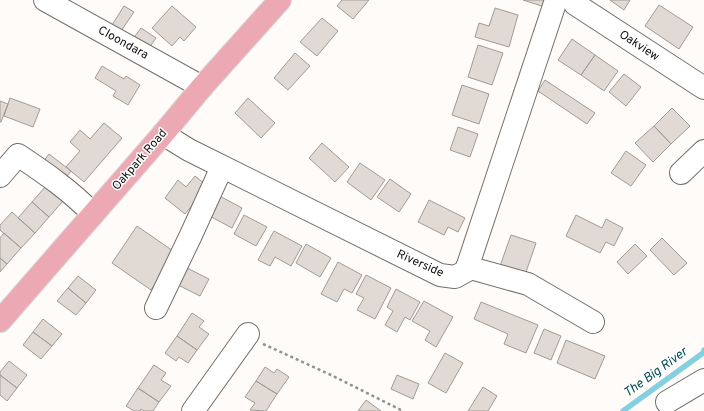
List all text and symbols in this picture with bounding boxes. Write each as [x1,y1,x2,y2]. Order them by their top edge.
street label: Cloondara [95,23,151,63]
street label: Oakview [616,27,663,65]
street label: Oakpark Road [109,126,171,194]
street label: Riverside [394,246,446,282]
water label: The Big River [621,344,692,401]

